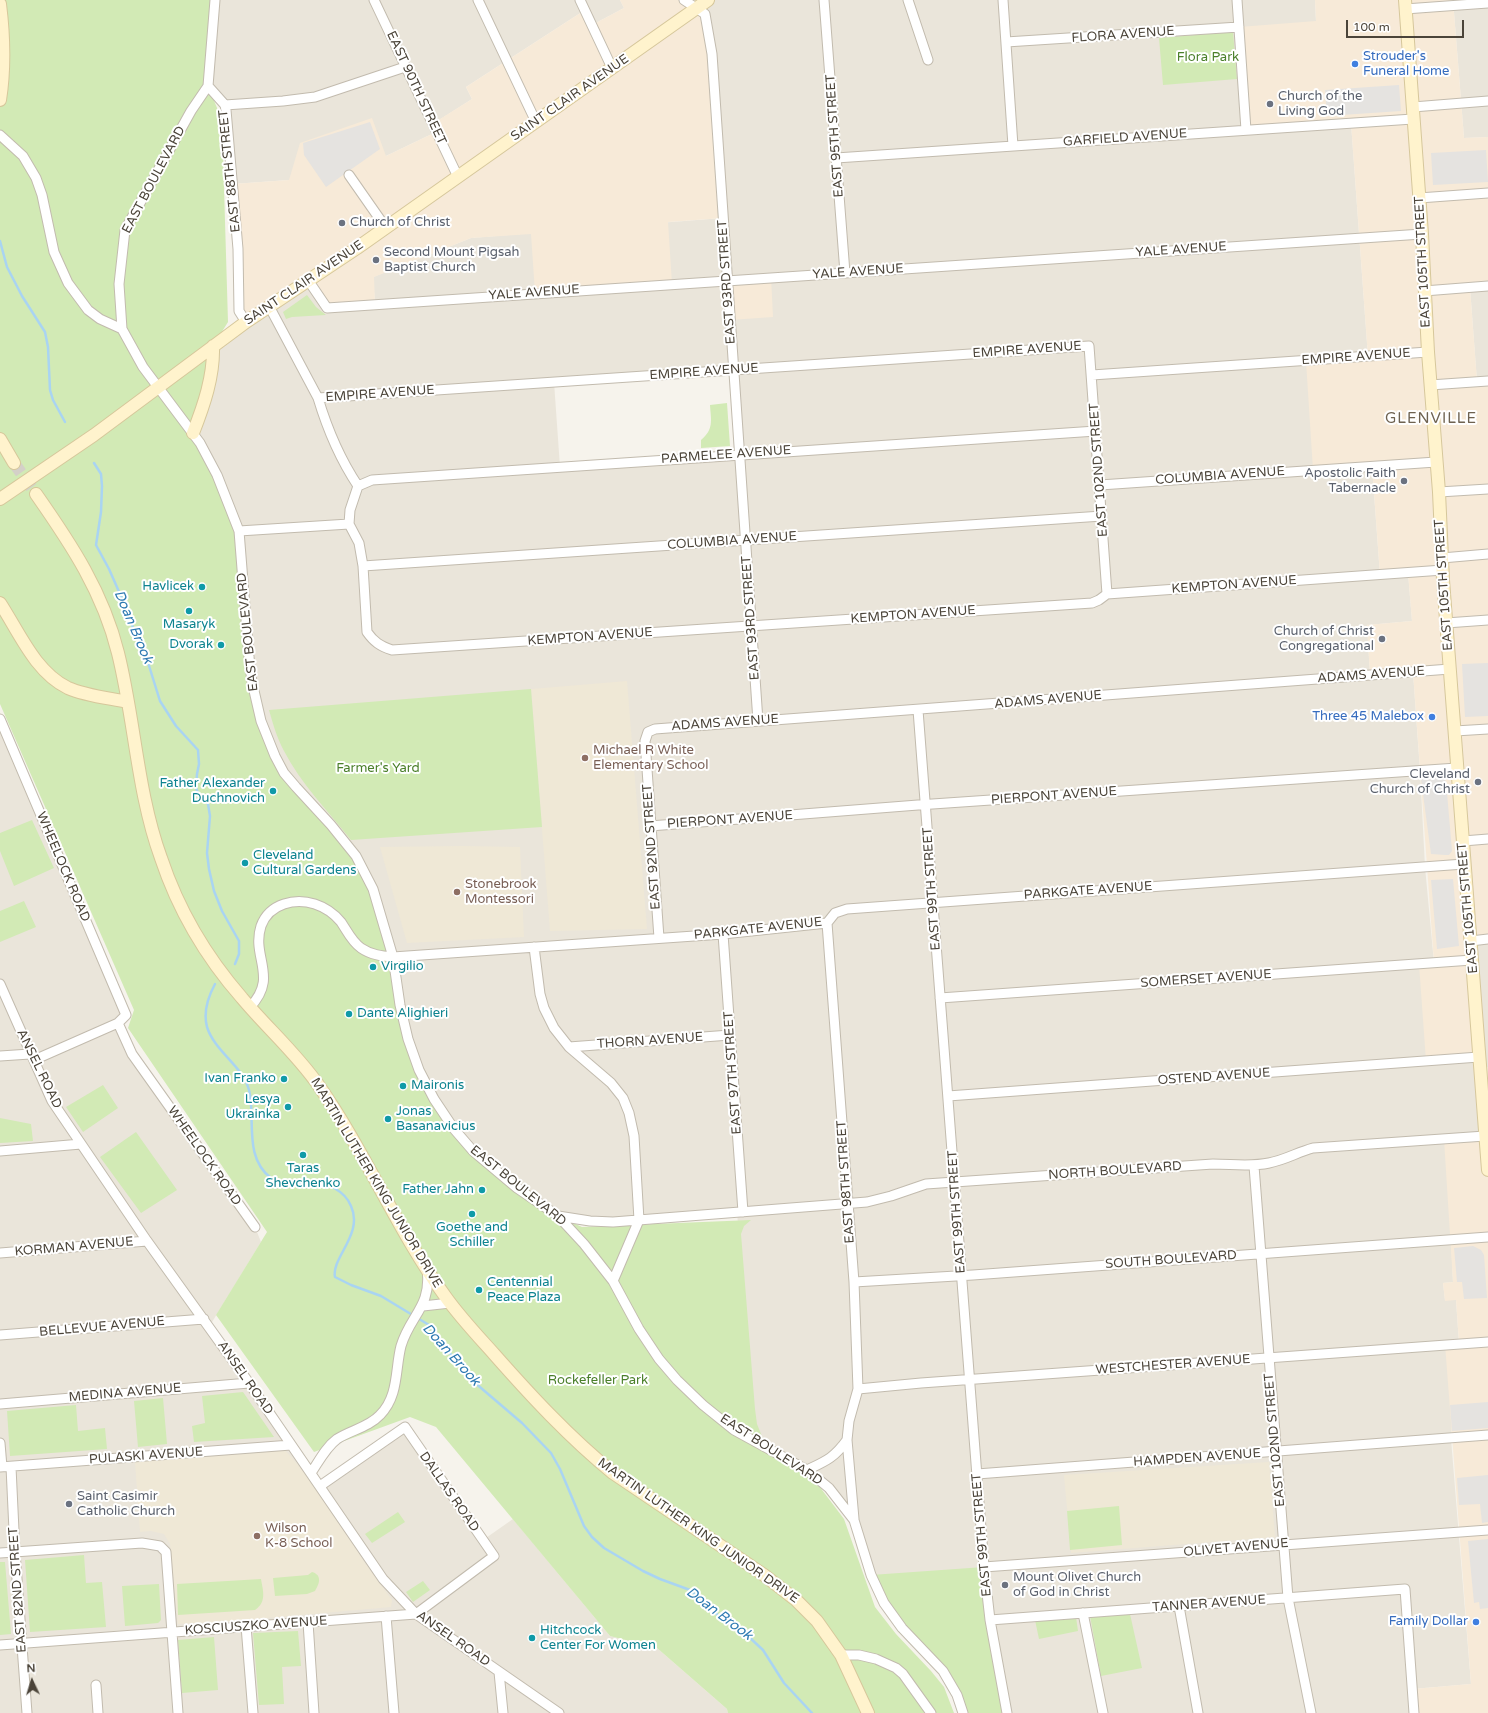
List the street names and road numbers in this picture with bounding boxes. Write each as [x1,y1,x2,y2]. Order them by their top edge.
street label: FLORA AVENUE [1071,24,1175,46]
street label: EAST 90TH STREET [383,29,449,147]
street label: SAINT CLAIR AVENUE [508,51,632,145]
street label: EAST 95TH STREET [823,74,847,198]
street label: EAST 88TH STREET [216,109,244,233]
street label: EAST BOULEVARD [119,124,189,236]
street label: GARFIELD AVENUE [1062,126,1188,150]
street label: EAST 105TH STREET [1412,196,1434,328]
street label: EAST 93RD STREET [715,219,739,345]
street label: SAINT CLAIR AVENUE [241,237,367,329]
street label: YALE AVENUE [1135,239,1227,261]
street label: YALE AVENUE [812,261,904,283]
street label: YALE AVENUE [488,282,580,304]
street label: EMPIRE AVENUE [972,338,1082,362]
street label: EMPIRE AVENUE [1301,345,1411,369]
street label: EMPIRE AVENUE [649,360,759,384]
street label: EMPIRE AVENUE [325,382,435,406]
street label: EAST 102ND STREET [1087,403,1111,537]
street label: PARMELEE AVENUE [660,443,792,467]
street label: COLUMBIA AVENUE [1155,464,1285,488]
street label: EAST 105TH STREET [1432,519,1456,651]
street label: COLUMBIA AVENUE [667,529,797,553]
street label: EAST 93RD STREET [739,555,763,681]
street label: EAST BOULEVARD [234,572,262,692]
street label: KEMPTON AVENUE [1171,573,1297,597]
street label: KEMPTON AVENUE [850,603,976,627]
street label: KEMPTON AVENUE [527,625,653,649]
street label: ADAMS AVENUE [1317,663,1425,687]
street label: ADAMS AVENUE [994,688,1102,712]
street label: ADAMS AVENUE [671,711,779,735]
street label: EAST 92ND STREET [640,784,664,910]
street label: PIERPONT AVENUE [991,784,1117,808]
street label: PIERPONT AVENUE [667,808,793,832]
street label: WHEELOCK ROAD [33,810,93,924]
street label: EAST 99TH STREET [920,827,944,951]
street label: EAST 105TH STREET [1454,842,1482,974]
street label: PARKGATE AVENUE [1023,879,1153,903]
street label: PARKGATE AVENUE [693,915,823,943]
street label: SOMERSET AVENUE [1140,967,1272,991]
street label: EAST 97TH STREET [721,1011,745,1135]
street label: ANSEL ROAD [13,1027,65,1111]
street label: THORN AVENUE [596,1030,704,1052]
street label: OSTEND AVENUE [1157,1065,1271,1089]
street label: MARTIN LUTHER KING JUNIOR DRIVE [307,1075,445,1291]
street label: WHEELOCK ROAD [164,1103,244,1209]
street label: EAST 98TH STREET [834,1120,858,1244]
street label: EAST BOULEVARD [467,1142,569,1230]
street label: EAST 99TH STREET [945,1150,969,1274]
street label: NORTH BOULEVARD [1048,1159,1182,1183]
street label: KORMAN AVENUE [14,1234,134,1260]
street label: SOUTH BOULEVARD [1105,1248,1237,1272]
street label: BELLEVUE AVENUE [38,1314,166,1340]
street label: ANSEL ROAD [214,1338,276,1418]
street label: WESTCHESTER AVENUE [1095,1352,1251,1378]
street label: EAST 102ND STREET [1261,1373,1289,1507]
street label: MEDINA AVENUE [68,1380,182,1406]
street label: EAST BOULEVARD [717,1411,825,1489]
street label: PULASKI AVENUE [88,1444,204,1468]
street label: HAMPDEN AVENUE [1133,1446,1261,1470]
street label: DALLAS ROAD [416,1449,482,1535]
street label: MARTIN LUTHER KING JUNIOR DRIVE [594,1455,802,1607]
street label: EAST 99TH STREET [969,1473,995,1597]
street label: EAST 82ND STREET [6,1527,30,1653]
street label: OLIVET AVENUE [1183,1536,1289,1560]
street label: TANNER AVENUE [1152,1592,1266,1616]
street label: ANSEL ROAD [413,1608,493,1670]
street label: KOSCIUSZKO AVENUE [184,1613,328,1639]

